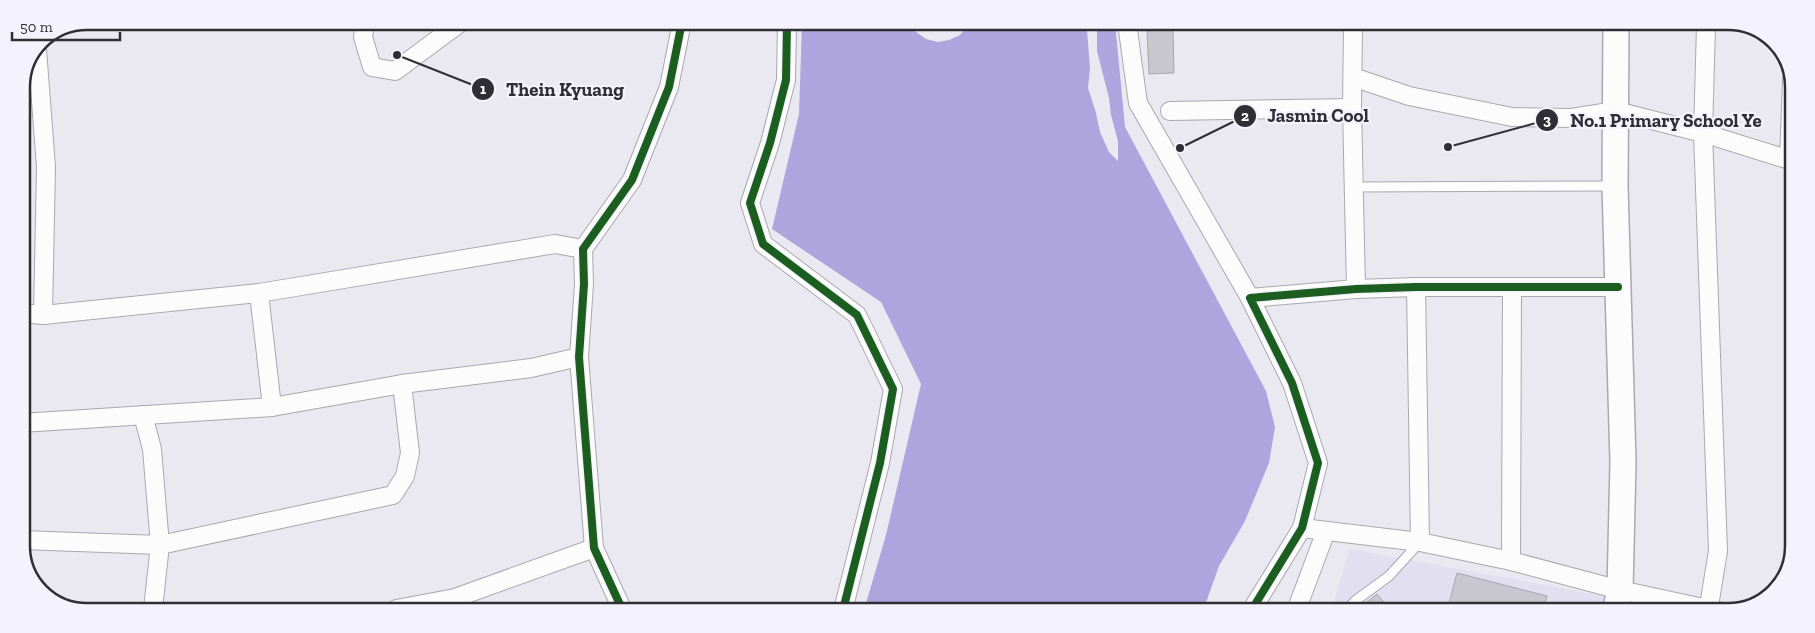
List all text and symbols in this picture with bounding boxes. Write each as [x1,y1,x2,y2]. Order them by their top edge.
scale bar [12,10,120,42]
text: 50 m [20,18,53,36]
callout: Thein Kyuang [471,72,634,106]
text: Thein Kyuang [506,78,624,101]
text: 1 [480,80,486,98]
callout: Jasmin Cool [1233,99,1379,133]
callout: No.1 Primary School Ye [1535,103,1772,137]
text: Jasmin Cool [1267,104,1369,127]
text: 2 [1241,107,1249,125]
text: No.1 Primary School Ye [1570,109,1762,132]
text: 3 [1543,111,1551,129]

